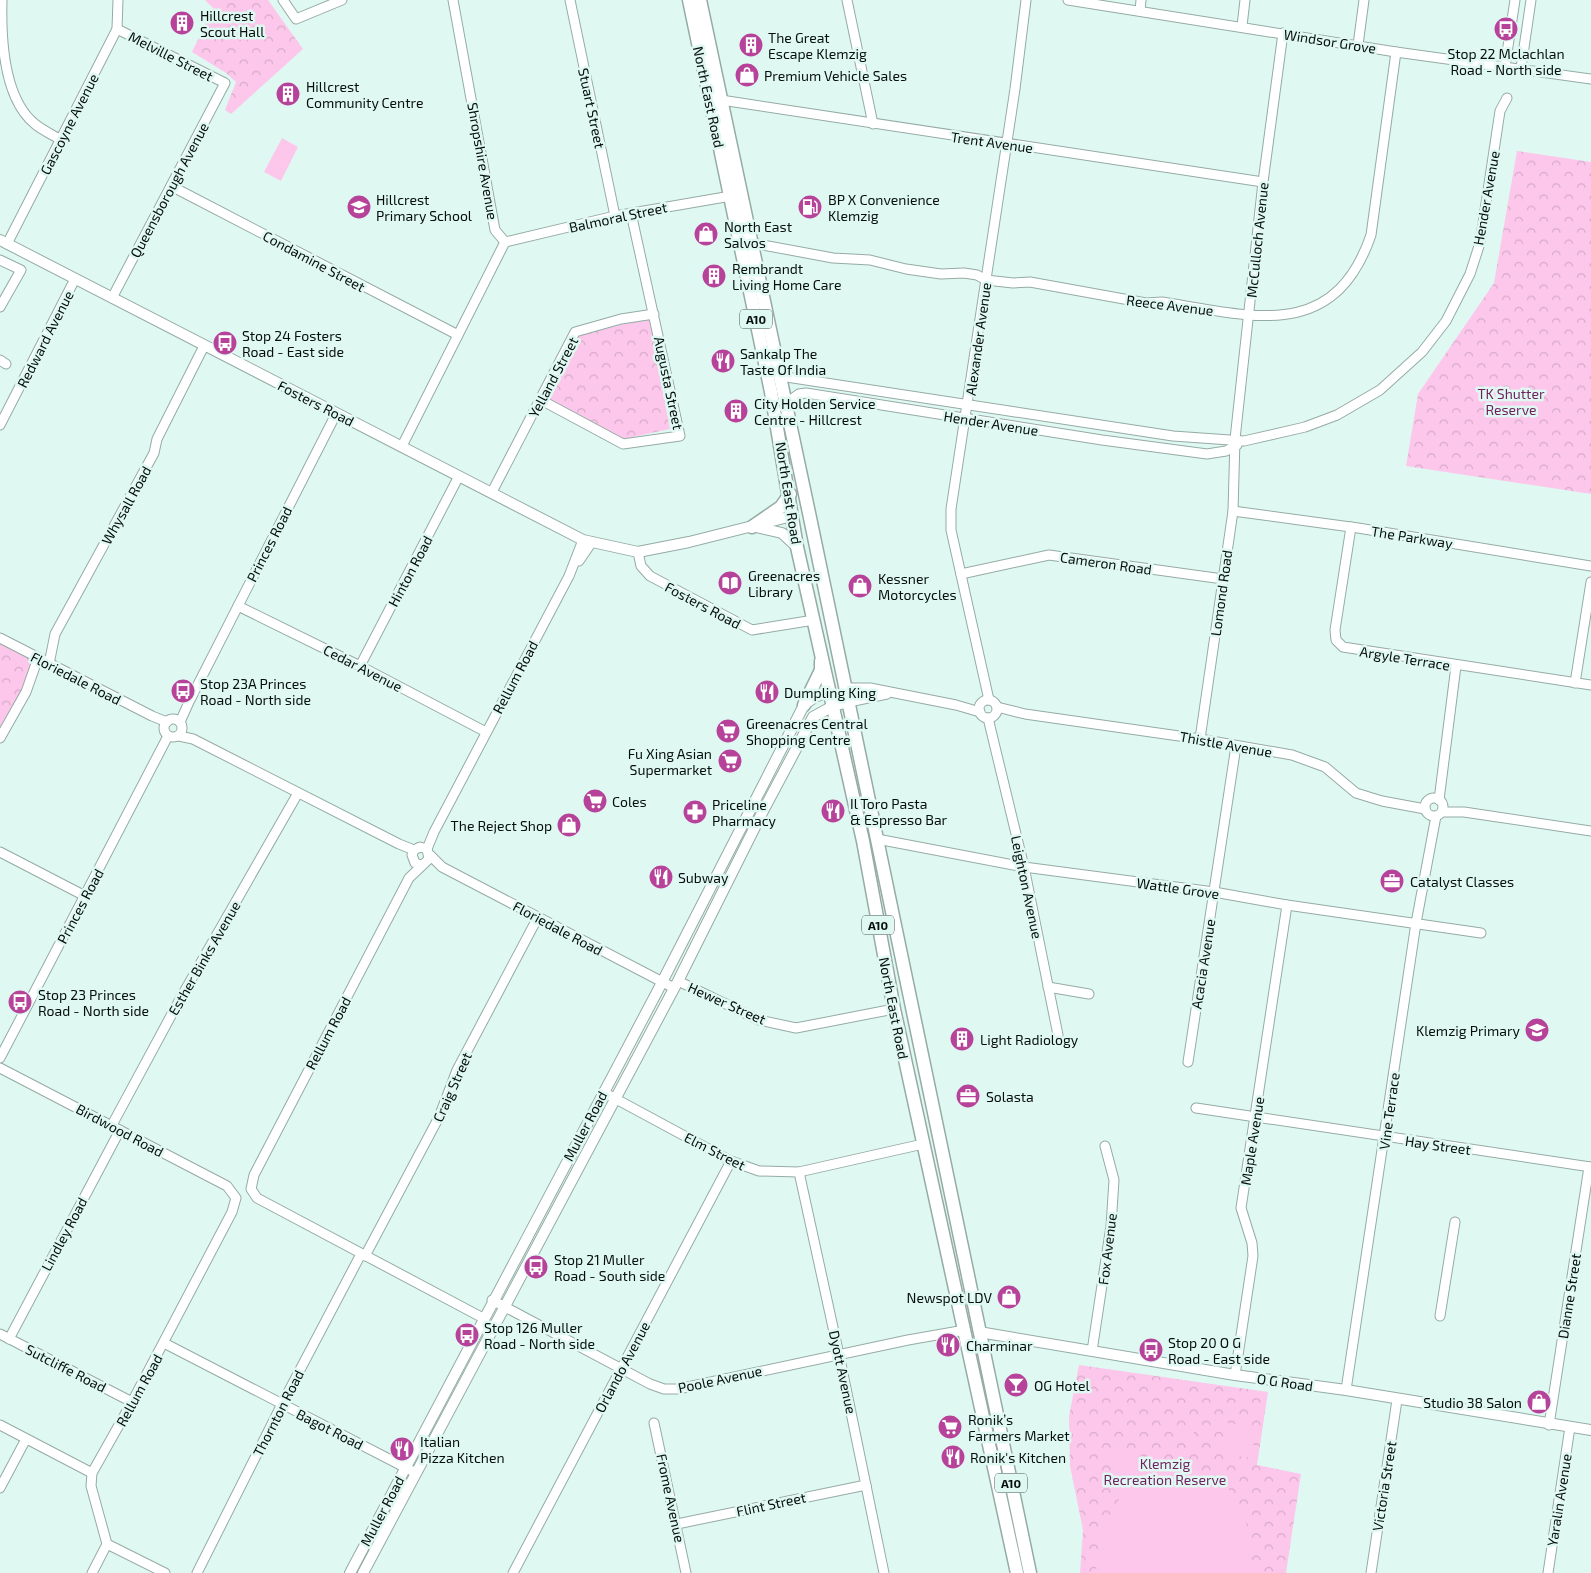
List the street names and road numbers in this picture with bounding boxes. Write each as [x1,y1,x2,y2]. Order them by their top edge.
street label: Windsor Grove [1283,25,1377,57]
street label: Melville Street [126,27,216,85]
street label: North East Road [690,45,728,149]
street label: Stuart Street [575,66,609,150]
street label: Gascoyne Avenue [36,71,102,177]
street label: Shropshire Avenue [464,101,502,221]
street label: Queensborough Avenue [126,120,212,260]
street label: Trent Avenue [950,128,1034,156]
street label: Hender Avenue [1469,149,1503,247]
street label: McCulloch Avenue [1242,181,1272,299]
street label: Balmoral Street [567,198,669,236]
street label: Condamine Street [260,227,368,295]
street label: Alexander Avenue [962,281,994,397]
street label: Redward Avenue [13,288,77,390]
street label: Reece Avenue [1126,291,1214,319]
road number: A10 [740,310,772,328]
street label: Yelland Street [525,334,581,420]
street label: Augusta Street [651,335,687,431]
street label: Fosters Road [275,377,357,429]
street label: Hender Avenue [942,407,1040,439]
street label: North East Road [773,441,805,545]
street label: Whysall Road [97,463,155,547]
street label: Princes Road [243,504,295,584]
street label: The Parkway [1370,522,1454,552]
street label: Hinton Road [384,533,436,609]
street label: Cameron Road [1059,548,1153,578]
street label: Lomond Road [1207,549,1235,637]
street label: Fosters Road [662,578,744,632]
street label: Rellum Road [489,638,541,716]
street label: Cedar Avenue [321,641,405,695]
street label: Argyle Terrace [1359,642,1451,674]
street label: Floriedale Road [28,648,124,708]
street label: Thistle Avenue [1178,728,1274,760]
street label: Leighton Avenue [1008,834,1046,940]
street label: Princes Road [53,866,107,946]
street label: Wattle Grove [1136,874,1220,902]
street label: Floriedale Road [510,897,606,959]
street label: Esther Binks Avenue [164,898,244,1018]
road number: A10 [862,916,894,934]
street label: Acacia Avenue [1187,918,1219,1010]
street label: North East Road [876,956,912,1060]
street label: Hewer Street [686,978,768,1028]
street label: Rellum Road [302,994,354,1072]
street label: Craig Street [429,1049,475,1125]
street label: Vine Terrace [1375,1071,1403,1151]
street label: Muller Road [559,1088,611,1164]
street label: Maple Avenue [1237,1095,1267,1187]
street label: Birdwood Road [73,1100,167,1160]
street label: Elm Street [682,1128,748,1174]
street label: Hay Street [1404,1132,1472,1158]
street label: Lindley Road [37,1194,91,1274]
street label: Fox Avenue [1094,1212,1120,1286]
street label: Dianne Street [1554,1252,1584,1340]
street label: Orlando Avenue [591,1319,653,1415]
street label: Dyott Avenue [826,1329,860,1415]
street label: Sutcliffe Road [23,1340,109,1396]
street label: Rellum Road [112,1351,166,1429]
street label: Poole Avenue [676,1362,764,1396]
street label: Thornton Road [249,1367,307,1459]
street label: O G Road [1256,1370,1314,1394]
street label: Bagot Road [294,1405,366,1453]
street label: Victoria Street [1368,1440,1400,1532]
street label: Frome Avenue [653,1452,689,1544]
street label: Yaralin Avenue [1543,1452,1575,1548]
street label: Muller Road [356,1473,408,1549]
road number: A10 [995,1474,1027,1492]
street label: Flint Street [735,1488,807,1520]

